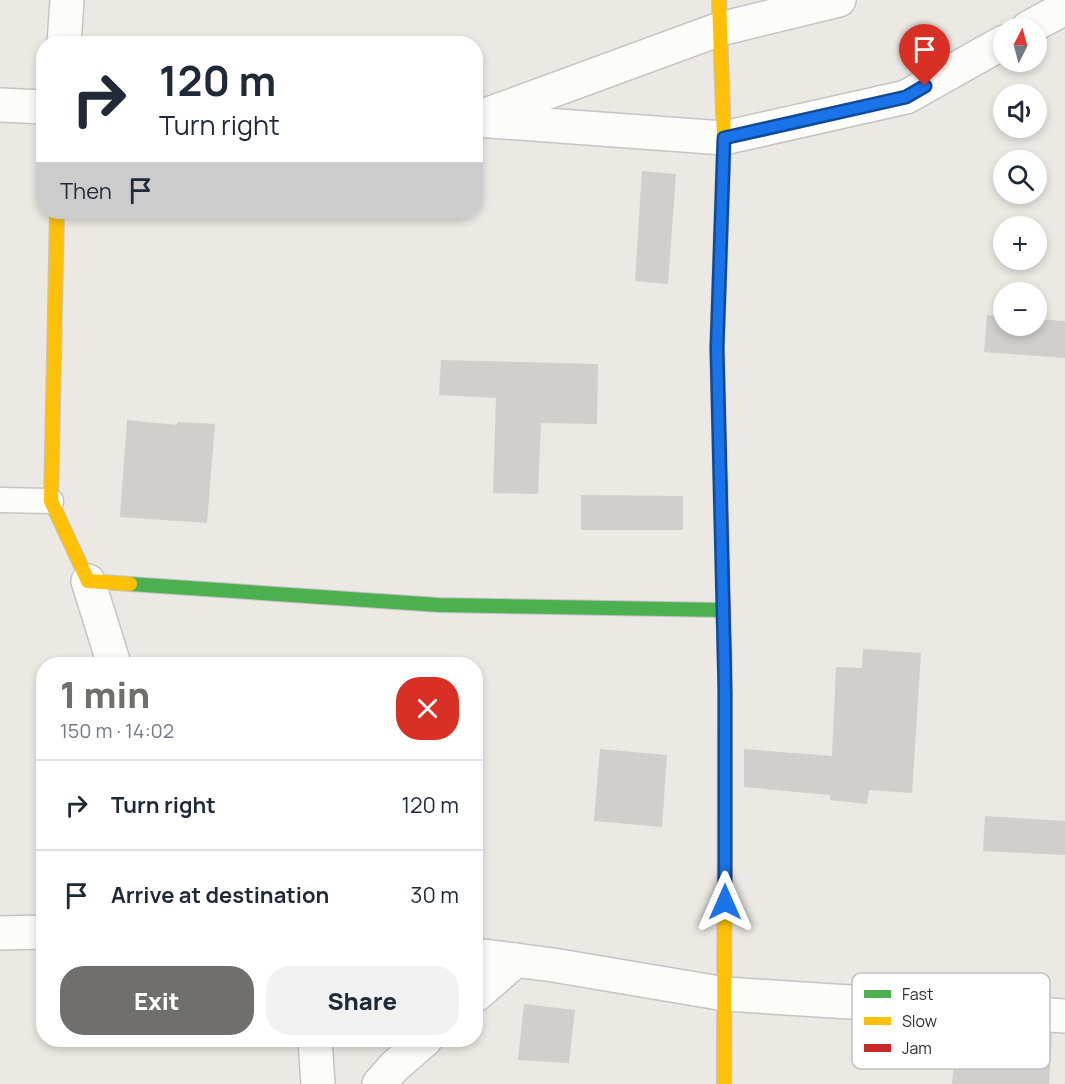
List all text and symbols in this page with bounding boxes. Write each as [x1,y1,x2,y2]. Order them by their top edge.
north arrow [993,18,1047,72]
map controls [993,18,1047,336]
pin [899,24,950,86]
icon: arrive [908,33,941,66]
text: 120 m [159,51,276,109]
icon: right [60,60,138,138]
button: sound [993,84,1047,138]
text: Turn right [159,106,280,143]
button: search [993,150,1047,204]
icon: arrive [124,174,157,207]
text: Then [60,176,112,206]
button: + [993,216,1047,270]
button: − [993,282,1047,336]
text: 1 min [60,670,150,719]
button: close [396,677,459,740]
text: 150 m · 14:02 [60,717,174,744]
icon: right [60,789,93,822]
text: Turn right [111,790,216,820]
text: 120 m [401,790,459,820]
position arrow [693,870,757,934]
icon: arrive [60,879,93,912]
text: Arrive at destination [111,880,329,910]
text: 30 m [410,880,459,910]
button: Exit [60,966,254,1035]
button: Share [266,966,459,1035]
legend [852,973,1050,1069]
text: Fast [902,983,933,1005]
text: Slow [902,1010,937,1032]
text: Jam [902,1037,932,1059]

